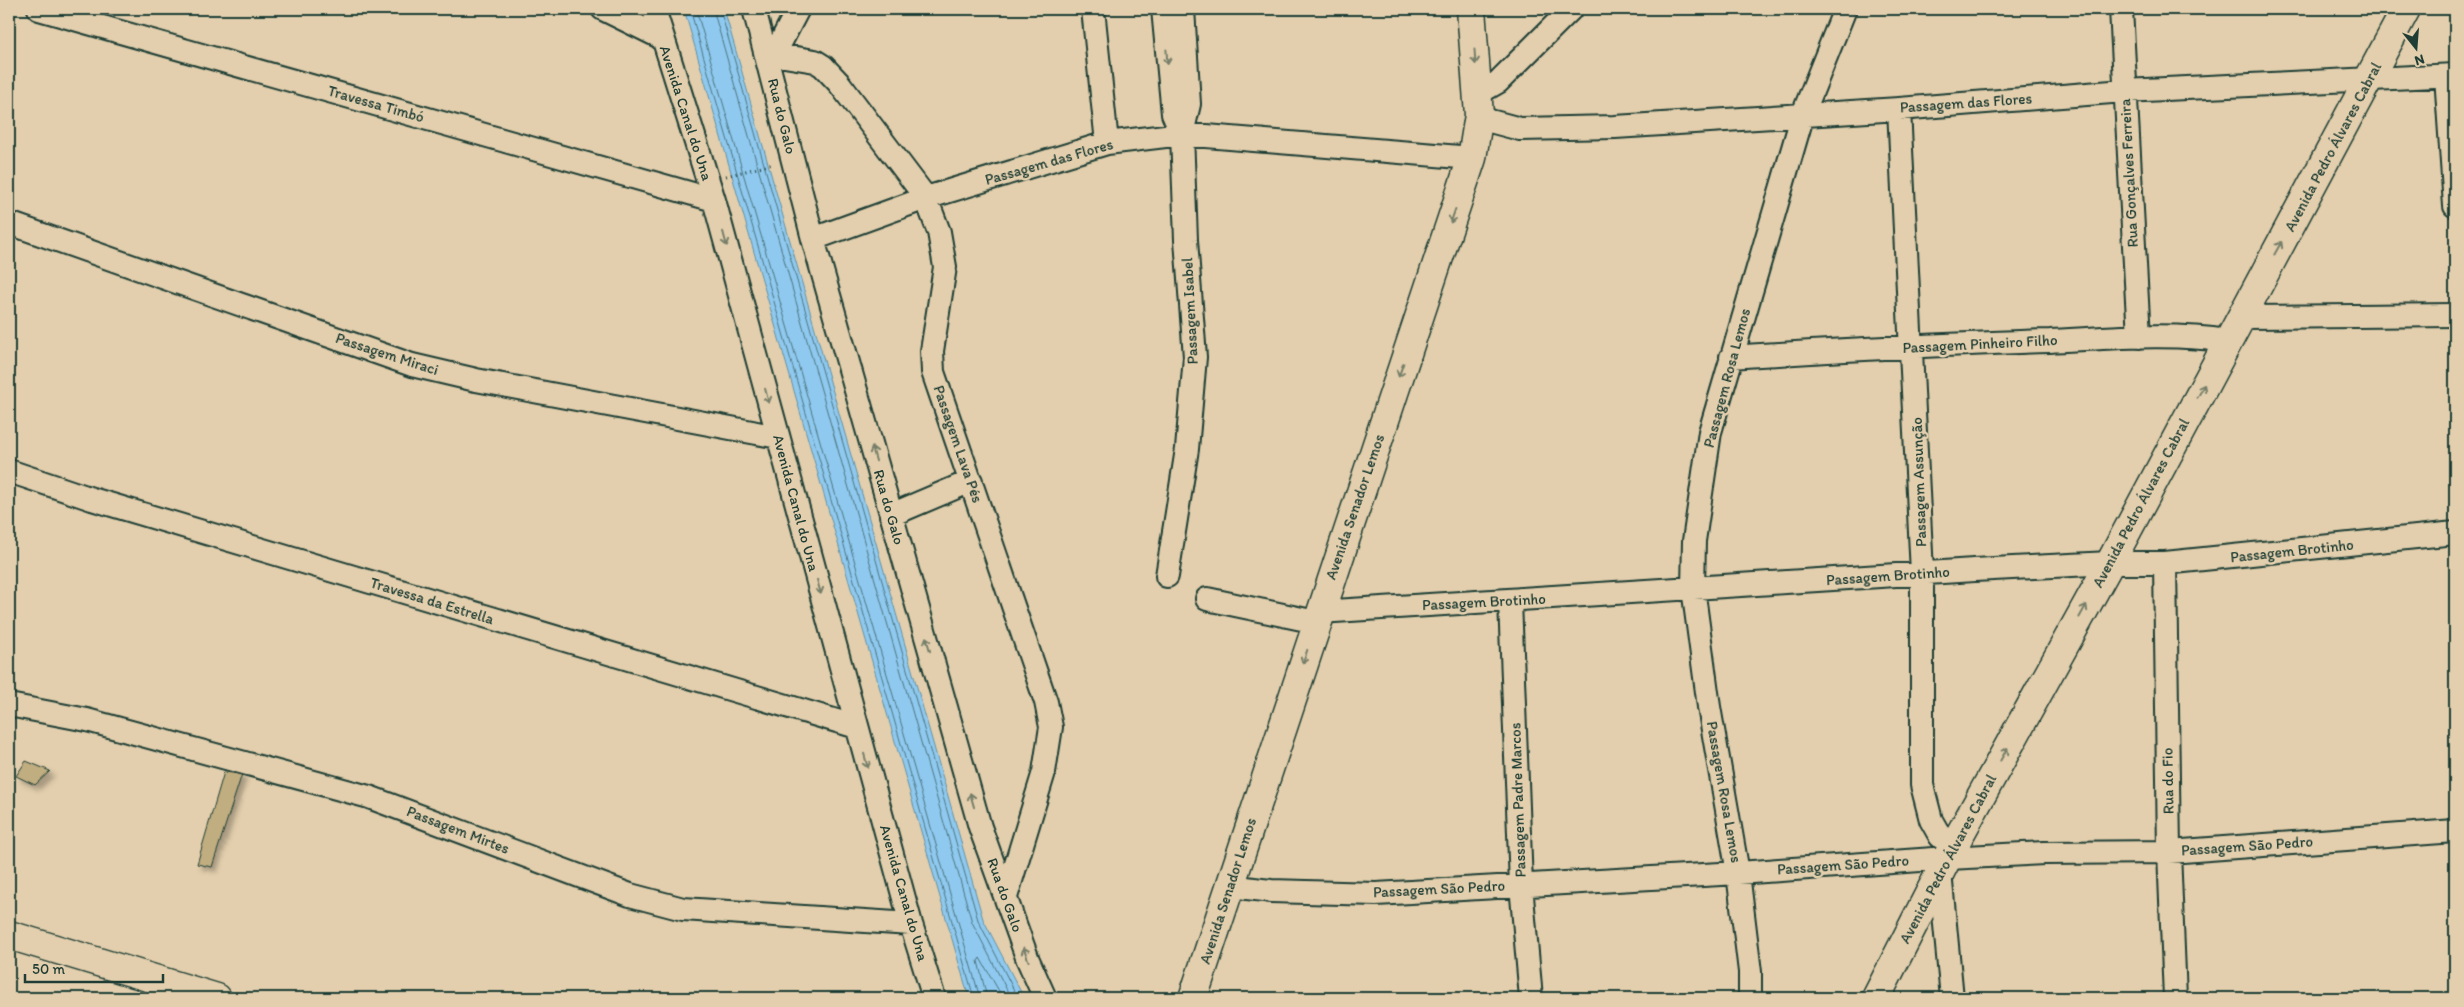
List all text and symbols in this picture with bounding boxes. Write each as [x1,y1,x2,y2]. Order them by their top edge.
north arrow [2392,22,2442,72]
street label: Avenida Canal do Una [656,43,716,183]
one-way arrow [1163,49,1172,65]
one-way arrow [1471,49,1480,65]
text: N [2413,50,2427,69]
street label: Avenida Pedro Álvares Cabral [2281,59,2386,235]
street label: Rua do Galo [764,76,800,156]
street label: Travessa Timbó [326,82,426,126]
street label: Passagem das Flores [1899,89,2033,117]
street label: Rua Gonçalves Ferreira [2116,98,2142,248]
street label: Passagem das Flores [983,135,1115,189]
one-way arrow [1448,208,1458,224]
one-way arrow [720,231,730,247]
one-way arrow [2274,241,2284,256]
street label: Passagem Isabel [1178,256,1202,365]
street label: Passagem Rosa Lemos [1700,306,1754,450]
street label: Passagem Miraci [333,329,441,379]
street label: Passagem Pinheiro Filho [1902,331,2058,357]
one-way arrow [1396,362,1405,377]
street label: Passagem Lava Pés [929,383,987,505]
one-way arrow [2197,384,2206,399]
one-way arrow [763,388,772,404]
street label: Avenida Pedro Álvares Cabral [2089,415,2194,591]
street label: Passagem Assunção [1908,417,1930,547]
street label: Avenida Senador Lemos [1322,432,1388,582]
street label: Avenida Canal do Una [769,433,823,574]
one-way arrow [869,446,878,462]
street label: Rua do Galo [870,467,908,547]
street label: Passagem Brotinho [2229,536,2355,566]
street label: Passagem Brotinho [1826,563,1950,589]
street label: Travessa da Estrella [368,574,496,628]
one-way arrow [814,578,824,594]
street label: Passagem Brotinho [1422,590,1546,614]
one-way arrow [2078,604,2088,619]
one-way arrow [922,636,932,652]
one-way arrow [1300,648,1309,664]
street label: Passagem Rosa Lemos [1703,720,1745,864]
street label: Passagem Padre Marcos [1506,722,1530,878]
one-way arrow [2000,747,2010,761]
street label: Rua do Fio [2158,748,2178,814]
one-way arrow [862,752,871,768]
street label: Avenida Pedro Álvares Cabral [1896,771,2001,947]
one-way arrow [967,793,976,809]
street label: Passagem Mirtes [404,802,512,858]
street label: Avenida Senador Lemos [1196,815,1260,966]
street label: Avenida Canal do Una [876,823,932,963]
street label: Passagem São Pedro [2180,832,2314,860]
street label: Passagem São Pedro [1776,851,1910,879]
street label: Rua do Galo [983,856,1027,934]
street label: Passagem São Pedro [1373,877,1505,901]
one-way arrow [1021,946,1030,962]
scale bar [25,952,162,984]
text: 50 m [32,960,65,978]

